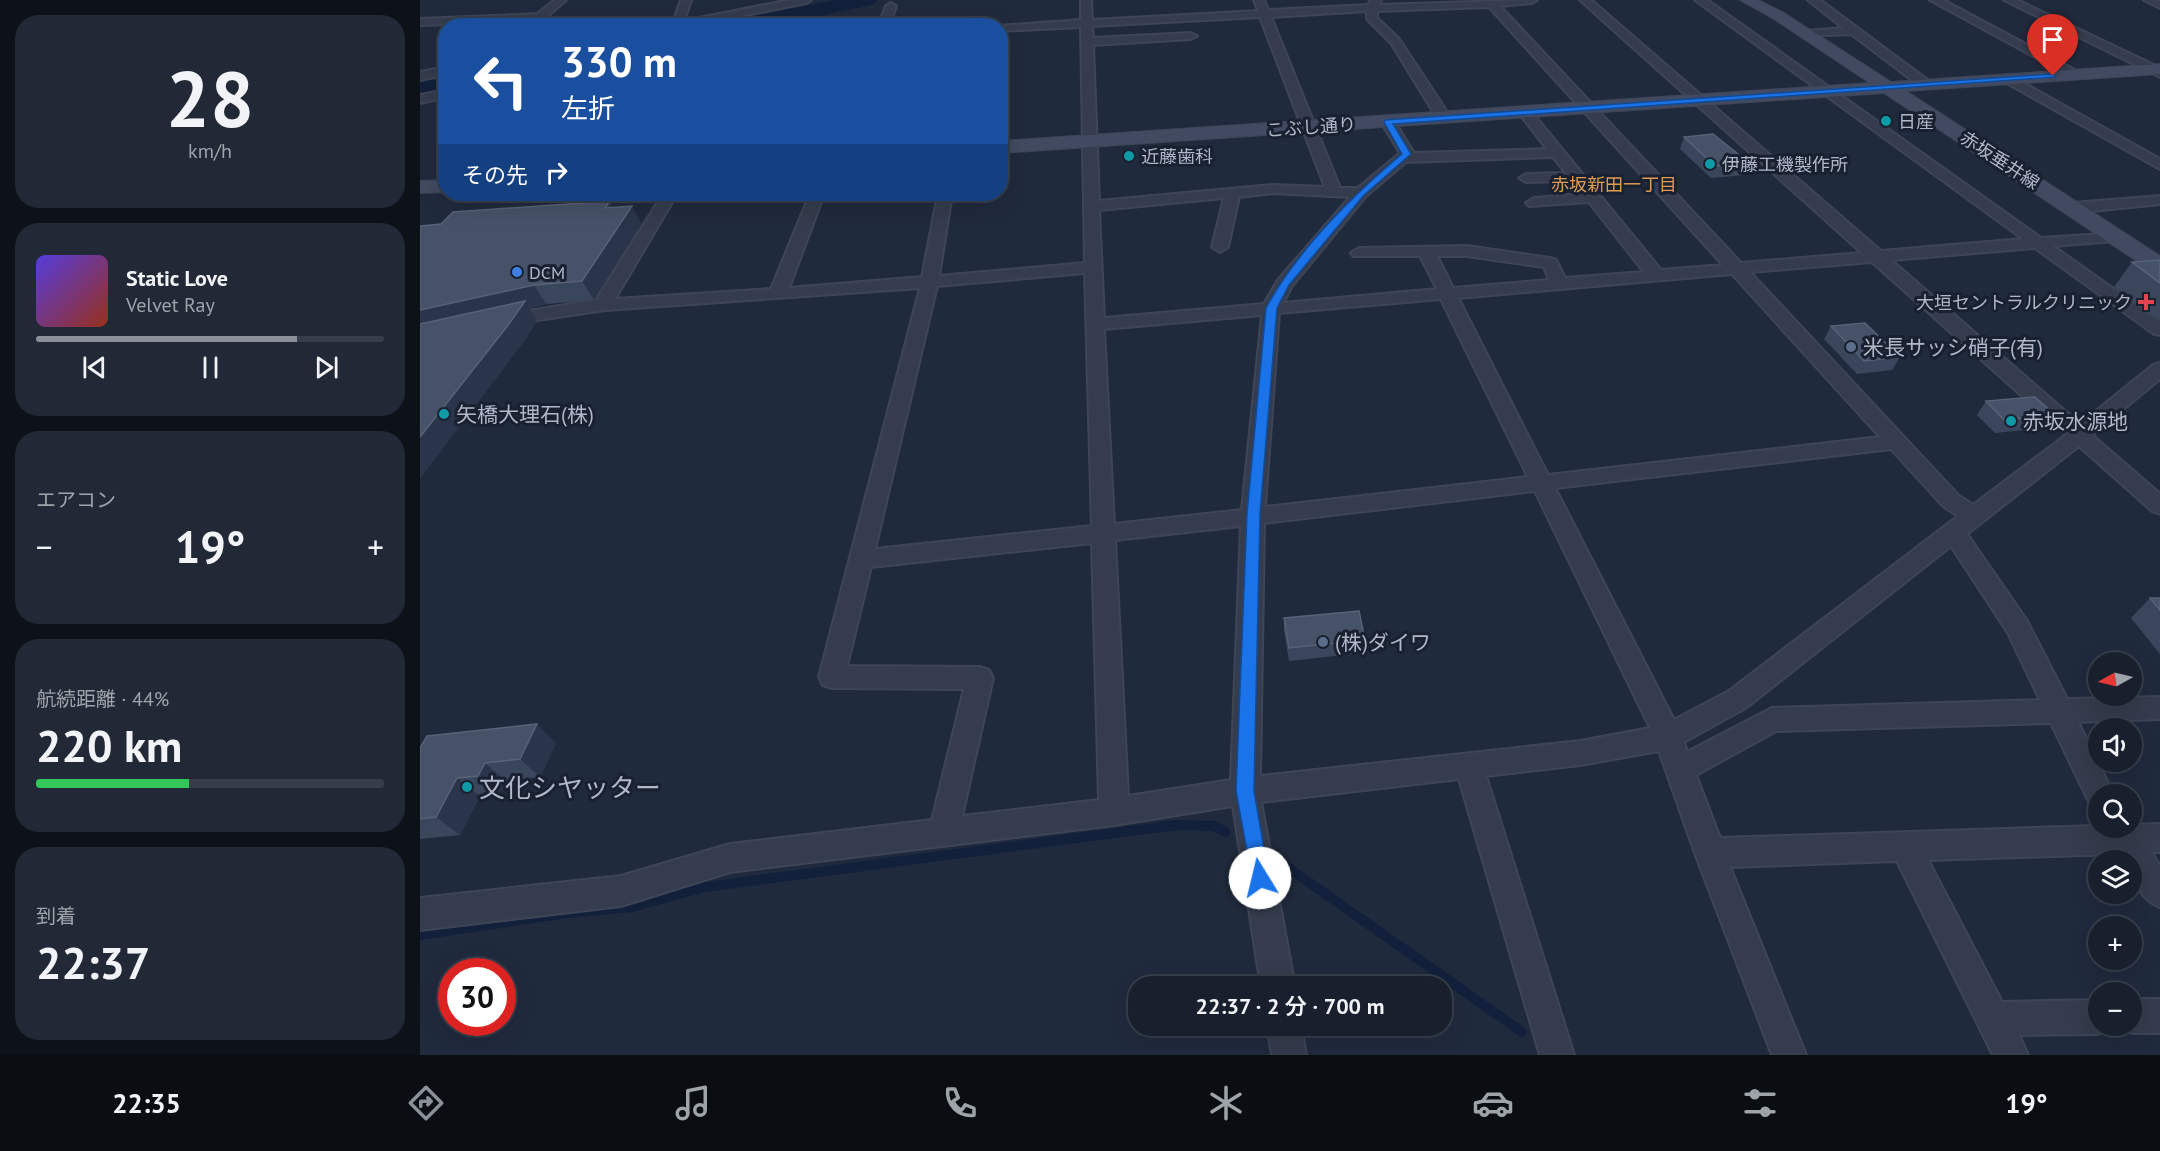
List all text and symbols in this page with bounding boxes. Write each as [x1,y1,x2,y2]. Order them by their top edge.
pin [2027,14,2078,76]
icon: arrive [2036,23,2069,56]
text: 330 m [561,34,677,89]
icon: left [462,42,540,120]
text: 28 [166,48,254,149]
text: 左折 [561,91,615,125]
place label: 日産 [1898,110,1934,133]
street label: こぶし通り [1265,112,1357,142]
marker: 日産 [1879,114,1893,128]
street label: 赤坂垂井線 [1956,126,2044,194]
text: km/h [188,138,232,164]
place label: 近藤歯科 [1141,145,1213,168]
marker: 近藤歯科 [1122,149,1136,163]
place label: 伊藤工機製作所 [1722,153,1848,176]
icon: right [540,156,573,189]
marker: 伊藤工機製作所 [1703,157,1717,171]
text: その先 [462,161,528,189]
district label: 赤坂新田一丁目 [1551,173,1677,196]
place label: DCM [529,261,565,284]
text: Static Love [126,264,228,292]
marker: DCM [510,265,524,279]
place label: 大垣セントラルクリニック [1916,291,2132,314]
text: Velvet Ray [126,292,215,318]
marker: 大垣セントラルクリニック [2137,293,2155,311]
place label: 米長サッシ硝子(有) [1863,334,2043,361]
marker: 米長サッシ硝子(有) [1844,340,1858,354]
icon: previous [78,351,111,384]
icon: pause [194,351,227,384]
icon: next [310,351,343,384]
place label: 矢橋大理石(株) [456,401,594,428]
marker: 矢橋大理石(株) [437,407,451,421]
place label: 赤坂水源地 [2023,408,2128,435]
marker: 赤坂水源地 [2004,414,2018,428]
text: エアコン [36,487,116,513]
text: 19° [175,517,245,575]
text: − [36,525,53,568]
text: + [367,525,384,568]
place label: (株)ダイワ [1335,629,1431,656]
marker: (株)ダイワ [1316,635,1330,649]
north arrow [2088,652,2142,706]
map controls [2088,652,2142,1036]
text: 航続距離 · 44% [36,686,169,712]
text: 220 km [36,716,182,774]
button: sound [2088,718,2142,772]
place label: 文化シヤッター [479,771,661,804]
marker: 文化シヤッター [460,780,474,794]
button: search [2088,784,2142,838]
position arrow [1228,846,1292,910]
button: layers [2088,850,2142,904]
text: 到着 [36,903,76,929]
button: + [2088,916,2142,970]
text: 22:37 [36,933,150,991]
speed limit sign: 30 [438,958,516,1036]
button: − [2088,982,2142,1036]
text: 22:37 · 2 分 · 700 m [1196,992,1384,1020]
icon: directions [405,1082,447,1124]
icon: music [672,1082,714,1124]
icon: phone [939,1082,981,1124]
icon: climate [1205,1082,1247,1124]
icon: car [1472,1082,1514,1124]
icon: filters [1739,1082,1781,1124]
text: 22:35 [112,1086,181,1120]
text: 19° [2005,1086,2048,1120]

